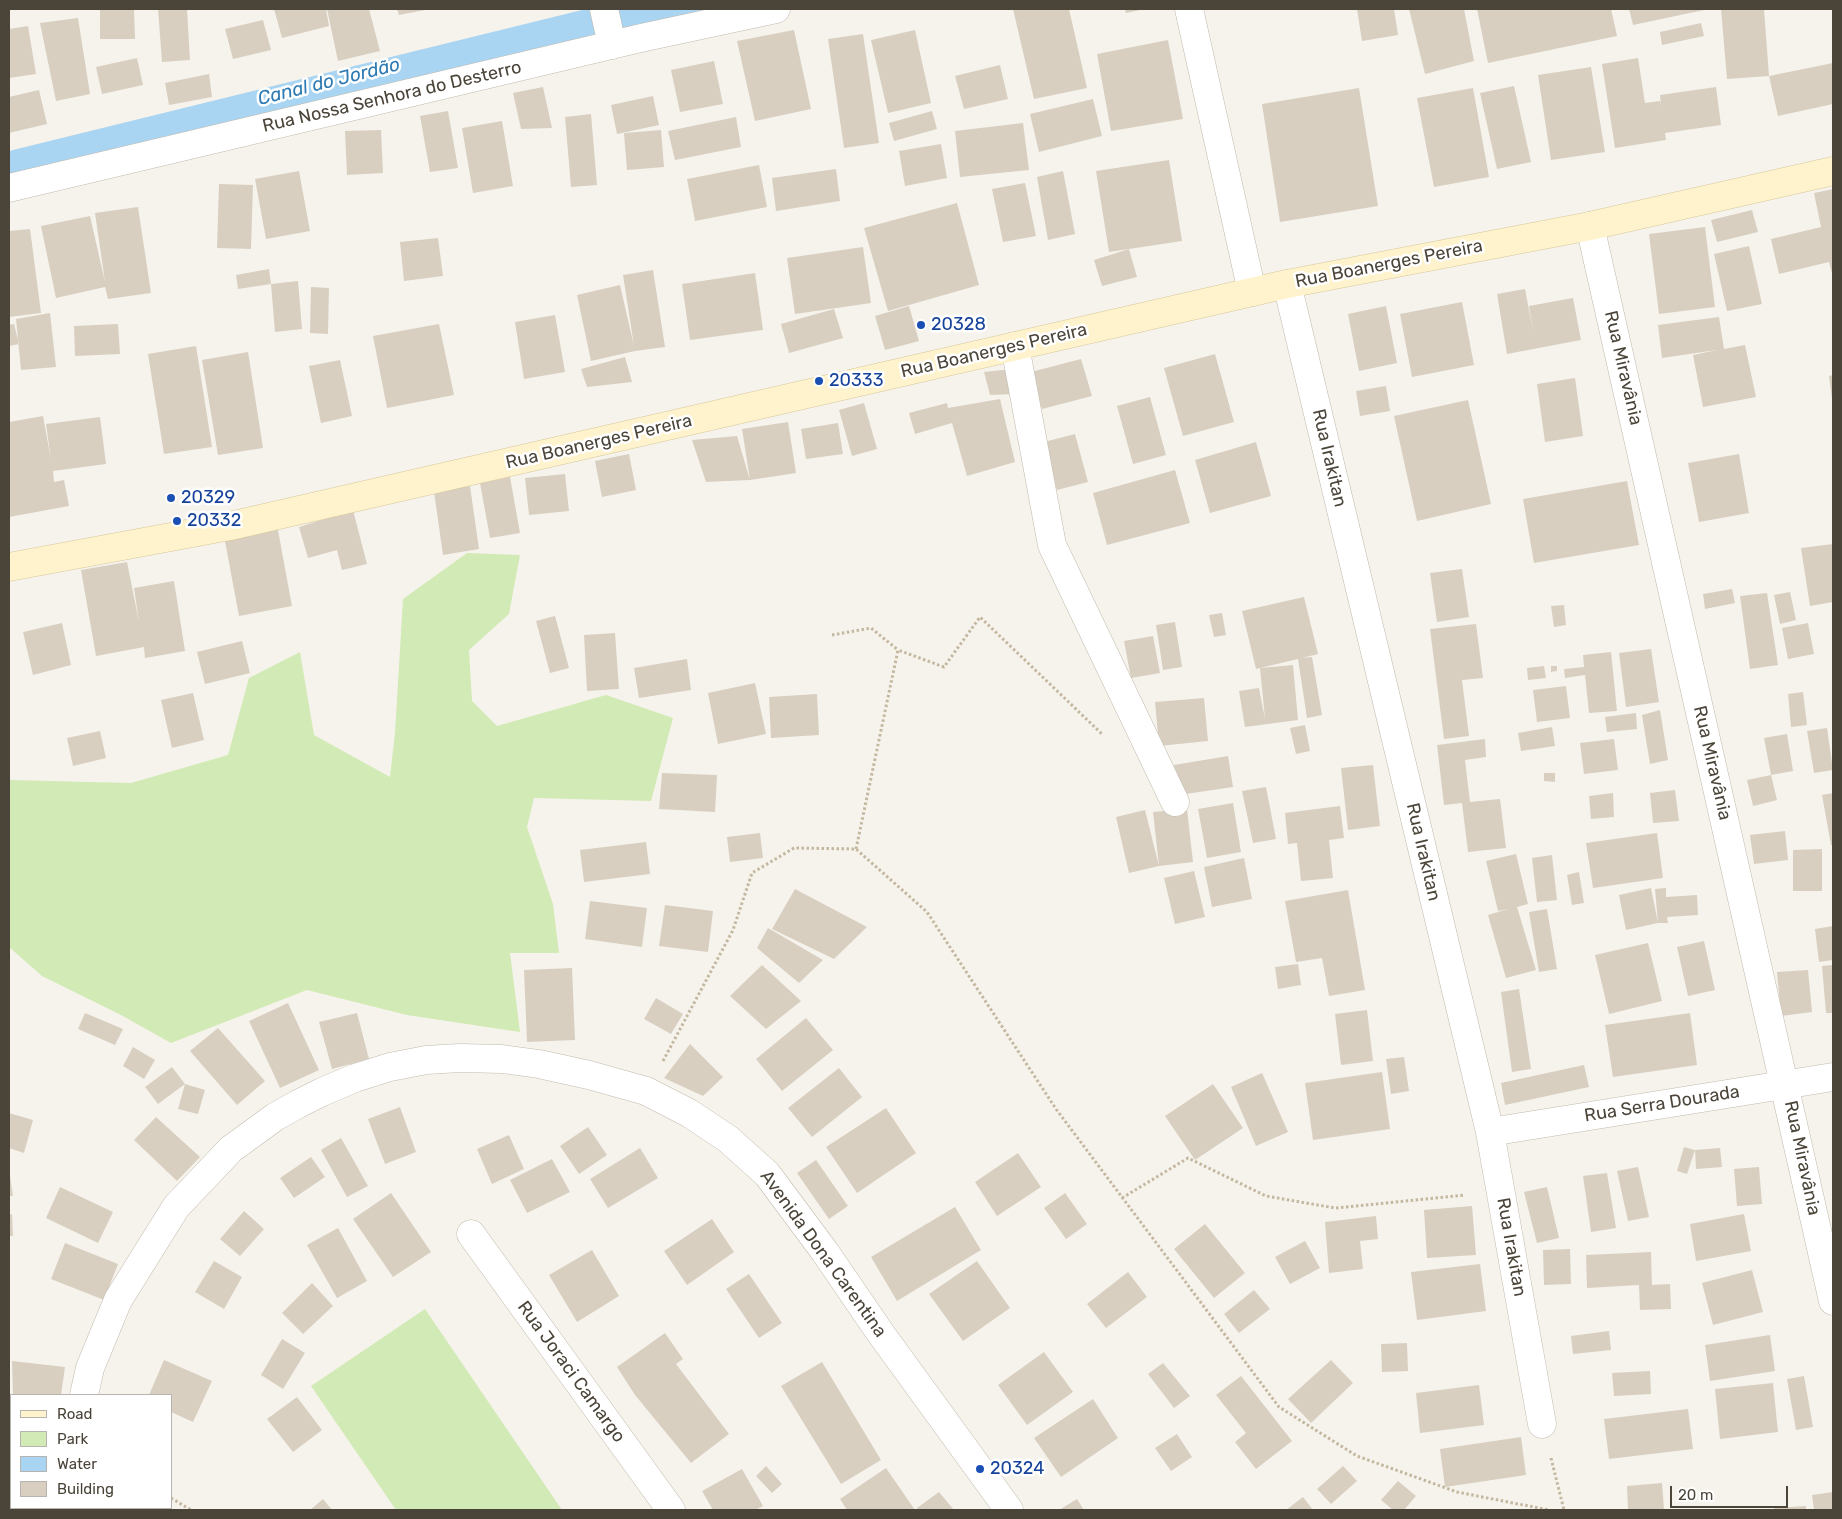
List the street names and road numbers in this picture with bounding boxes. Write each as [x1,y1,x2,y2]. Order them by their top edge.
street label: Rua Nossa Senhora do Desterro [260,57,524,137]
street label: Rua Boanerges Pereira [1293,235,1485,293]
street label: Rua Miravânia [1599,309,1647,427]
street label: Rua Boanerges Pereira [899,319,1089,383]
street label: Rua Irakitan [1307,407,1351,509]
street label: Rua Boanerges Pereira [504,410,694,474]
street label: Rua Miravânia [1688,704,1736,822]
street label: Rua Irakitan [1401,801,1445,903]
street label: Rua Serra Dourada [1583,1081,1741,1127]
street label: Rua Miravânia [1779,1099,1825,1217]
street label: Avenida Dona Carentina [755,1166,891,1342]
street label: Rua Irakitan [1492,1196,1530,1298]
street label: Rua Joraci Camargo [512,1297,630,1447]

